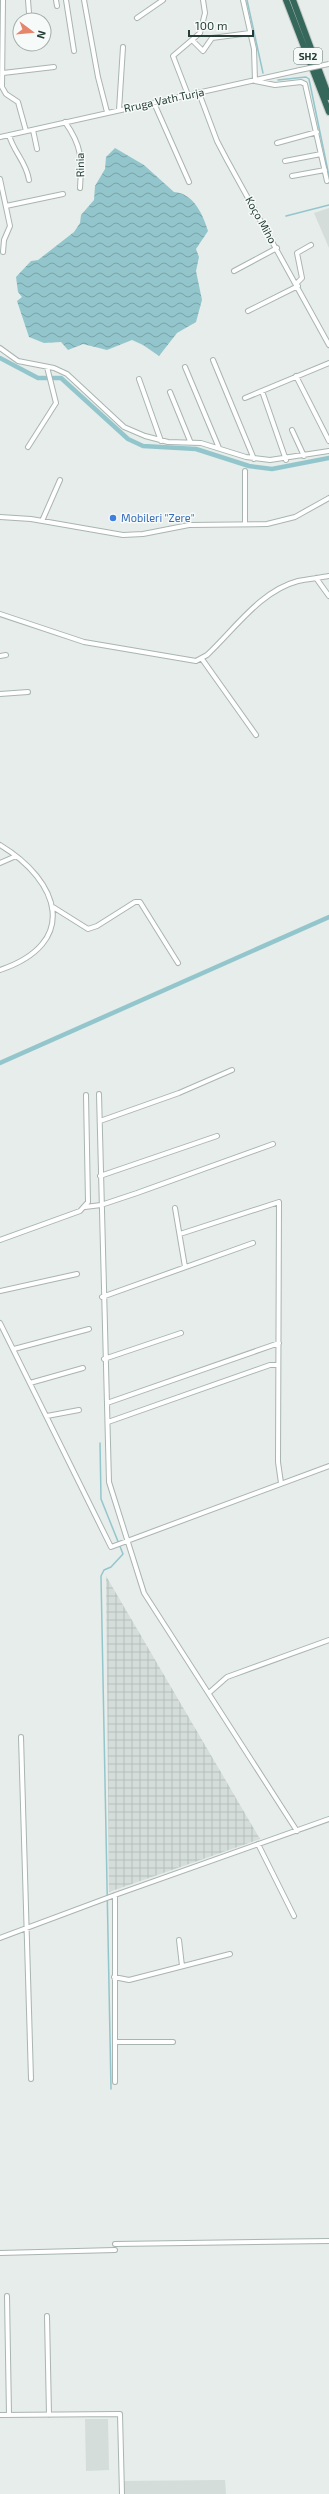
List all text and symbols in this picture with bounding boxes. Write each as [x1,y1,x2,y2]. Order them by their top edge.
north arrow [12,12,52,52]
scale bar [189,12,253,38]
text: 100 m [195,18,227,32]
text: N [35,29,49,41]
road number: SH2 [294,48,322,64]
street label: Rruga Vath Turja [122,85,206,115]
street label: Rinia [73,153,86,177]
street label: Koço Miho [242,194,280,246]
place label: Mobileri "Zere" [121,511,195,524]
marker: Mobileri "Zere" [108,513,118,523]

